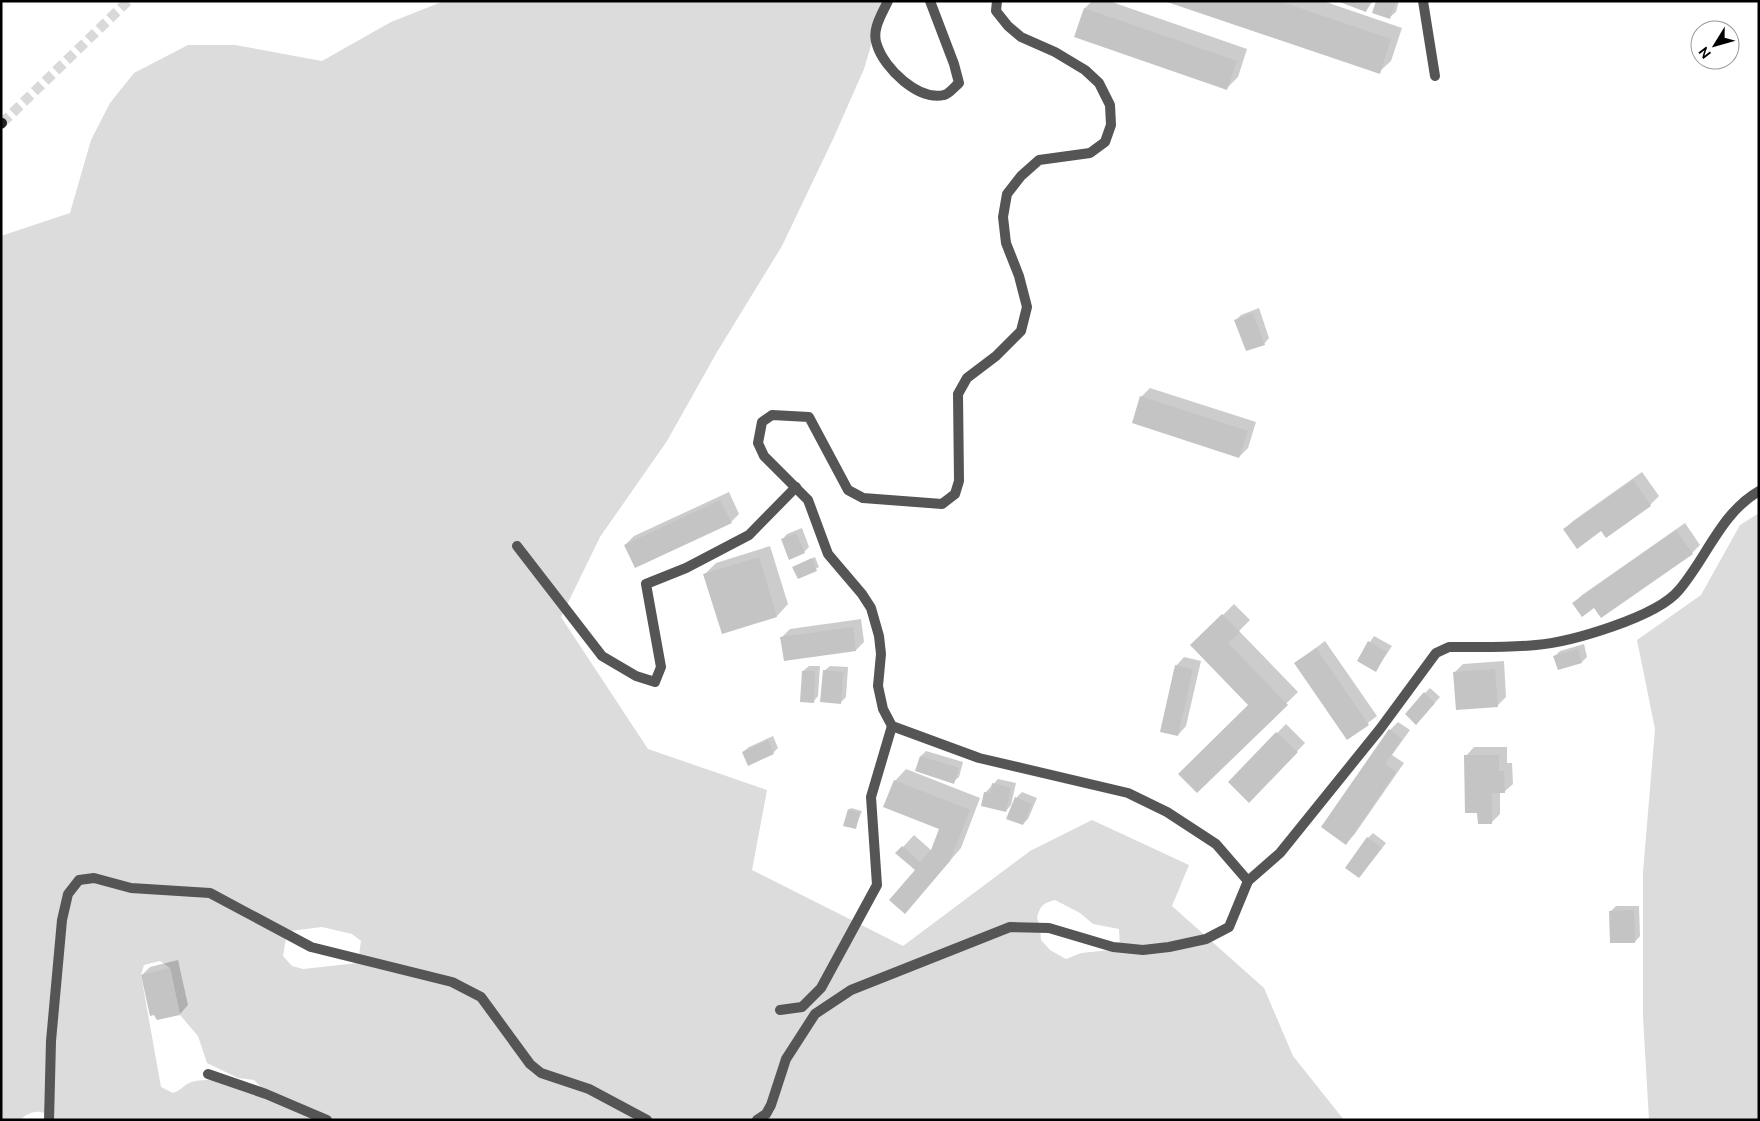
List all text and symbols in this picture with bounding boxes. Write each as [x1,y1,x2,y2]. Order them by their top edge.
north arrow [1690,20,1740,70]
text: N [1695,44,1714,62]

